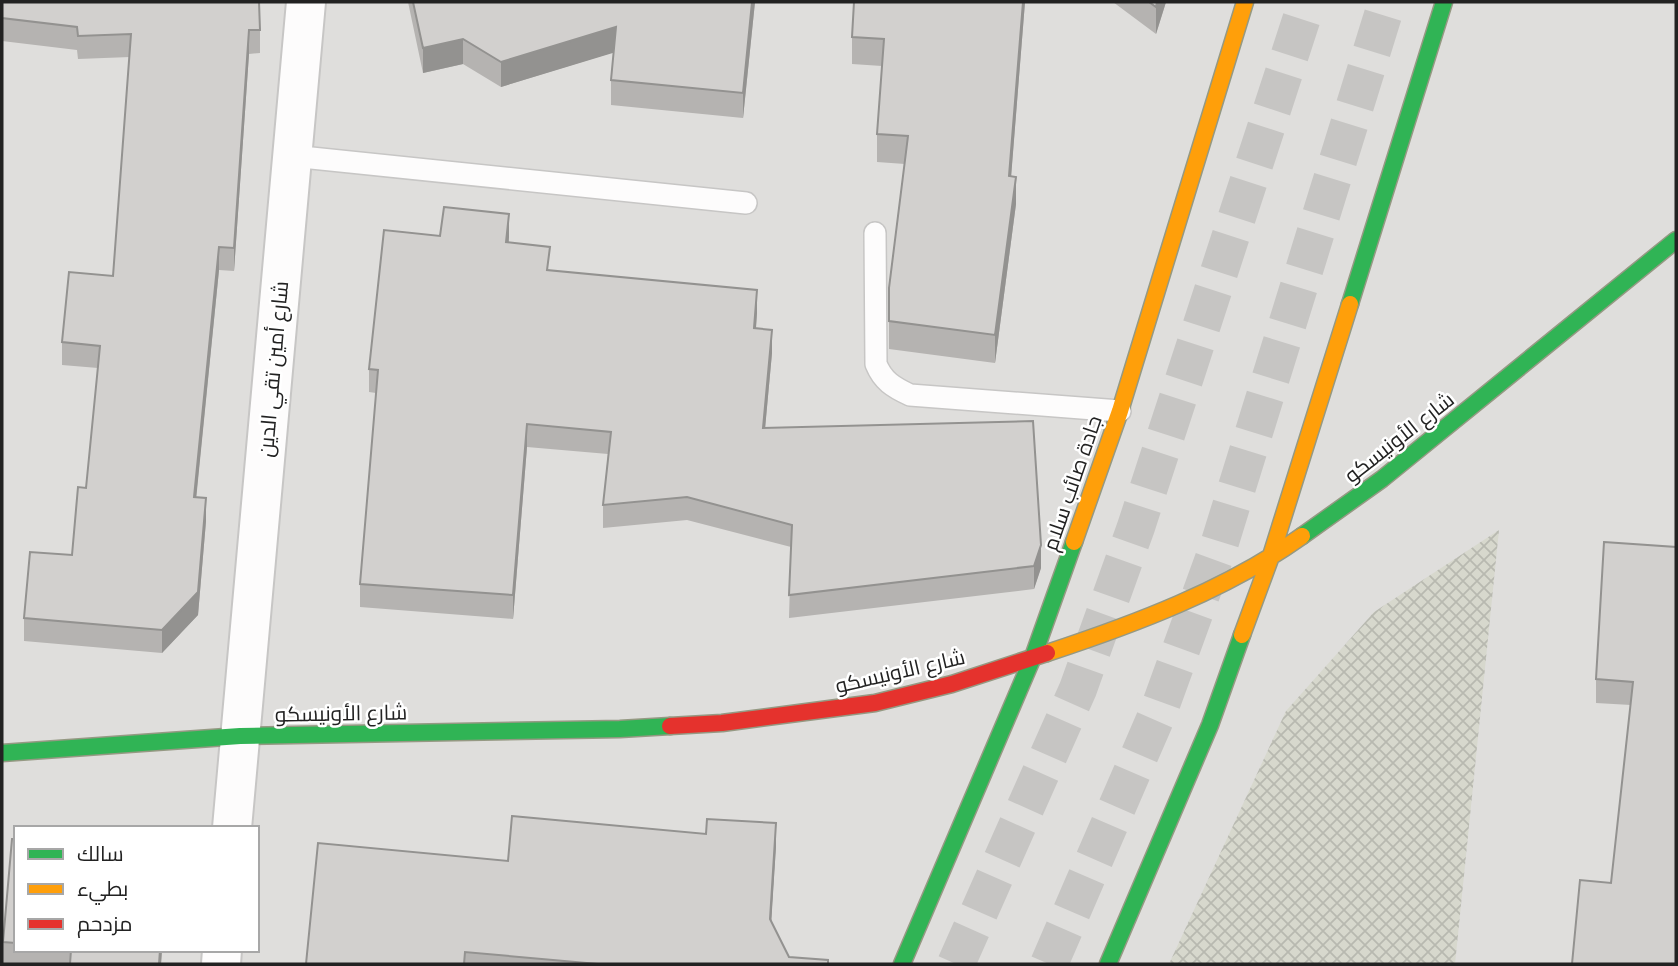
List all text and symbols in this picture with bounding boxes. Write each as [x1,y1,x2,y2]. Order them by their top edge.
street label: شارع أمين تقي الدين [253,280,297,458]
street label: شارع الأونيسكو [1339,386,1460,489]
street label: جادة صائب سلام [1037,412,1109,555]
street label: شارع الأونيسكو [833,644,968,700]
street label: شارع الأونيسكو [275,699,407,729]
legend [14,826,259,952]
text: سالك [77,841,124,866]
text: بطيء [77,876,128,905]
text: مزدحم [77,911,132,938]

